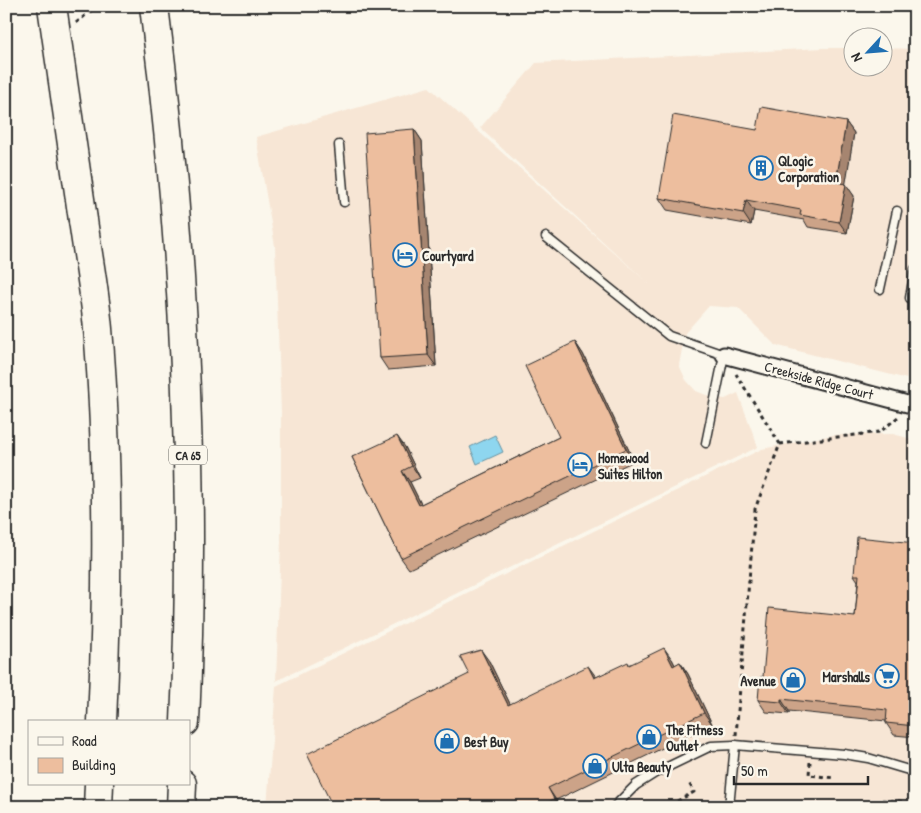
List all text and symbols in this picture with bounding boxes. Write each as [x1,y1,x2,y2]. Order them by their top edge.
north arrow [844,28,894,78]
text: N [845,50,866,65]
place label: QLogic Corporation [778,151,839,188]
building icon: QLogic Corporation [748,155,774,181]
hotel icon: Courtyard [392,242,418,268]
place label: Courtyard [422,246,474,267]
street label: Creekside Ridge Court [762,356,876,405]
road number: CA 65 [169,446,207,464]
place label: Homewood Suites Hilton [598,448,662,483]
hotel icon: Homewood Suites Hilton [567,452,593,478]
supermarket icon: Marshalls [874,663,900,689]
shop icon: Avenue [780,667,806,693]
place label: Marshalls [823,667,871,686]
place label: Avenue [740,671,776,690]
legend [28,720,190,786]
place label: The Fitness Outlet [665,720,724,755]
shop icon: The Fitness Outlet [636,724,662,750]
shop icon: Best Buy [434,728,460,754]
text: Road [72,730,97,751]
place label: Best Buy [464,732,509,753]
shop icon: Ulta Beauty [582,753,608,779]
scale bar [734,753,867,785]
text: Building [72,754,116,775]
place label: Ulta Beauty [612,757,672,778]
text: 50 m [741,760,768,781]

